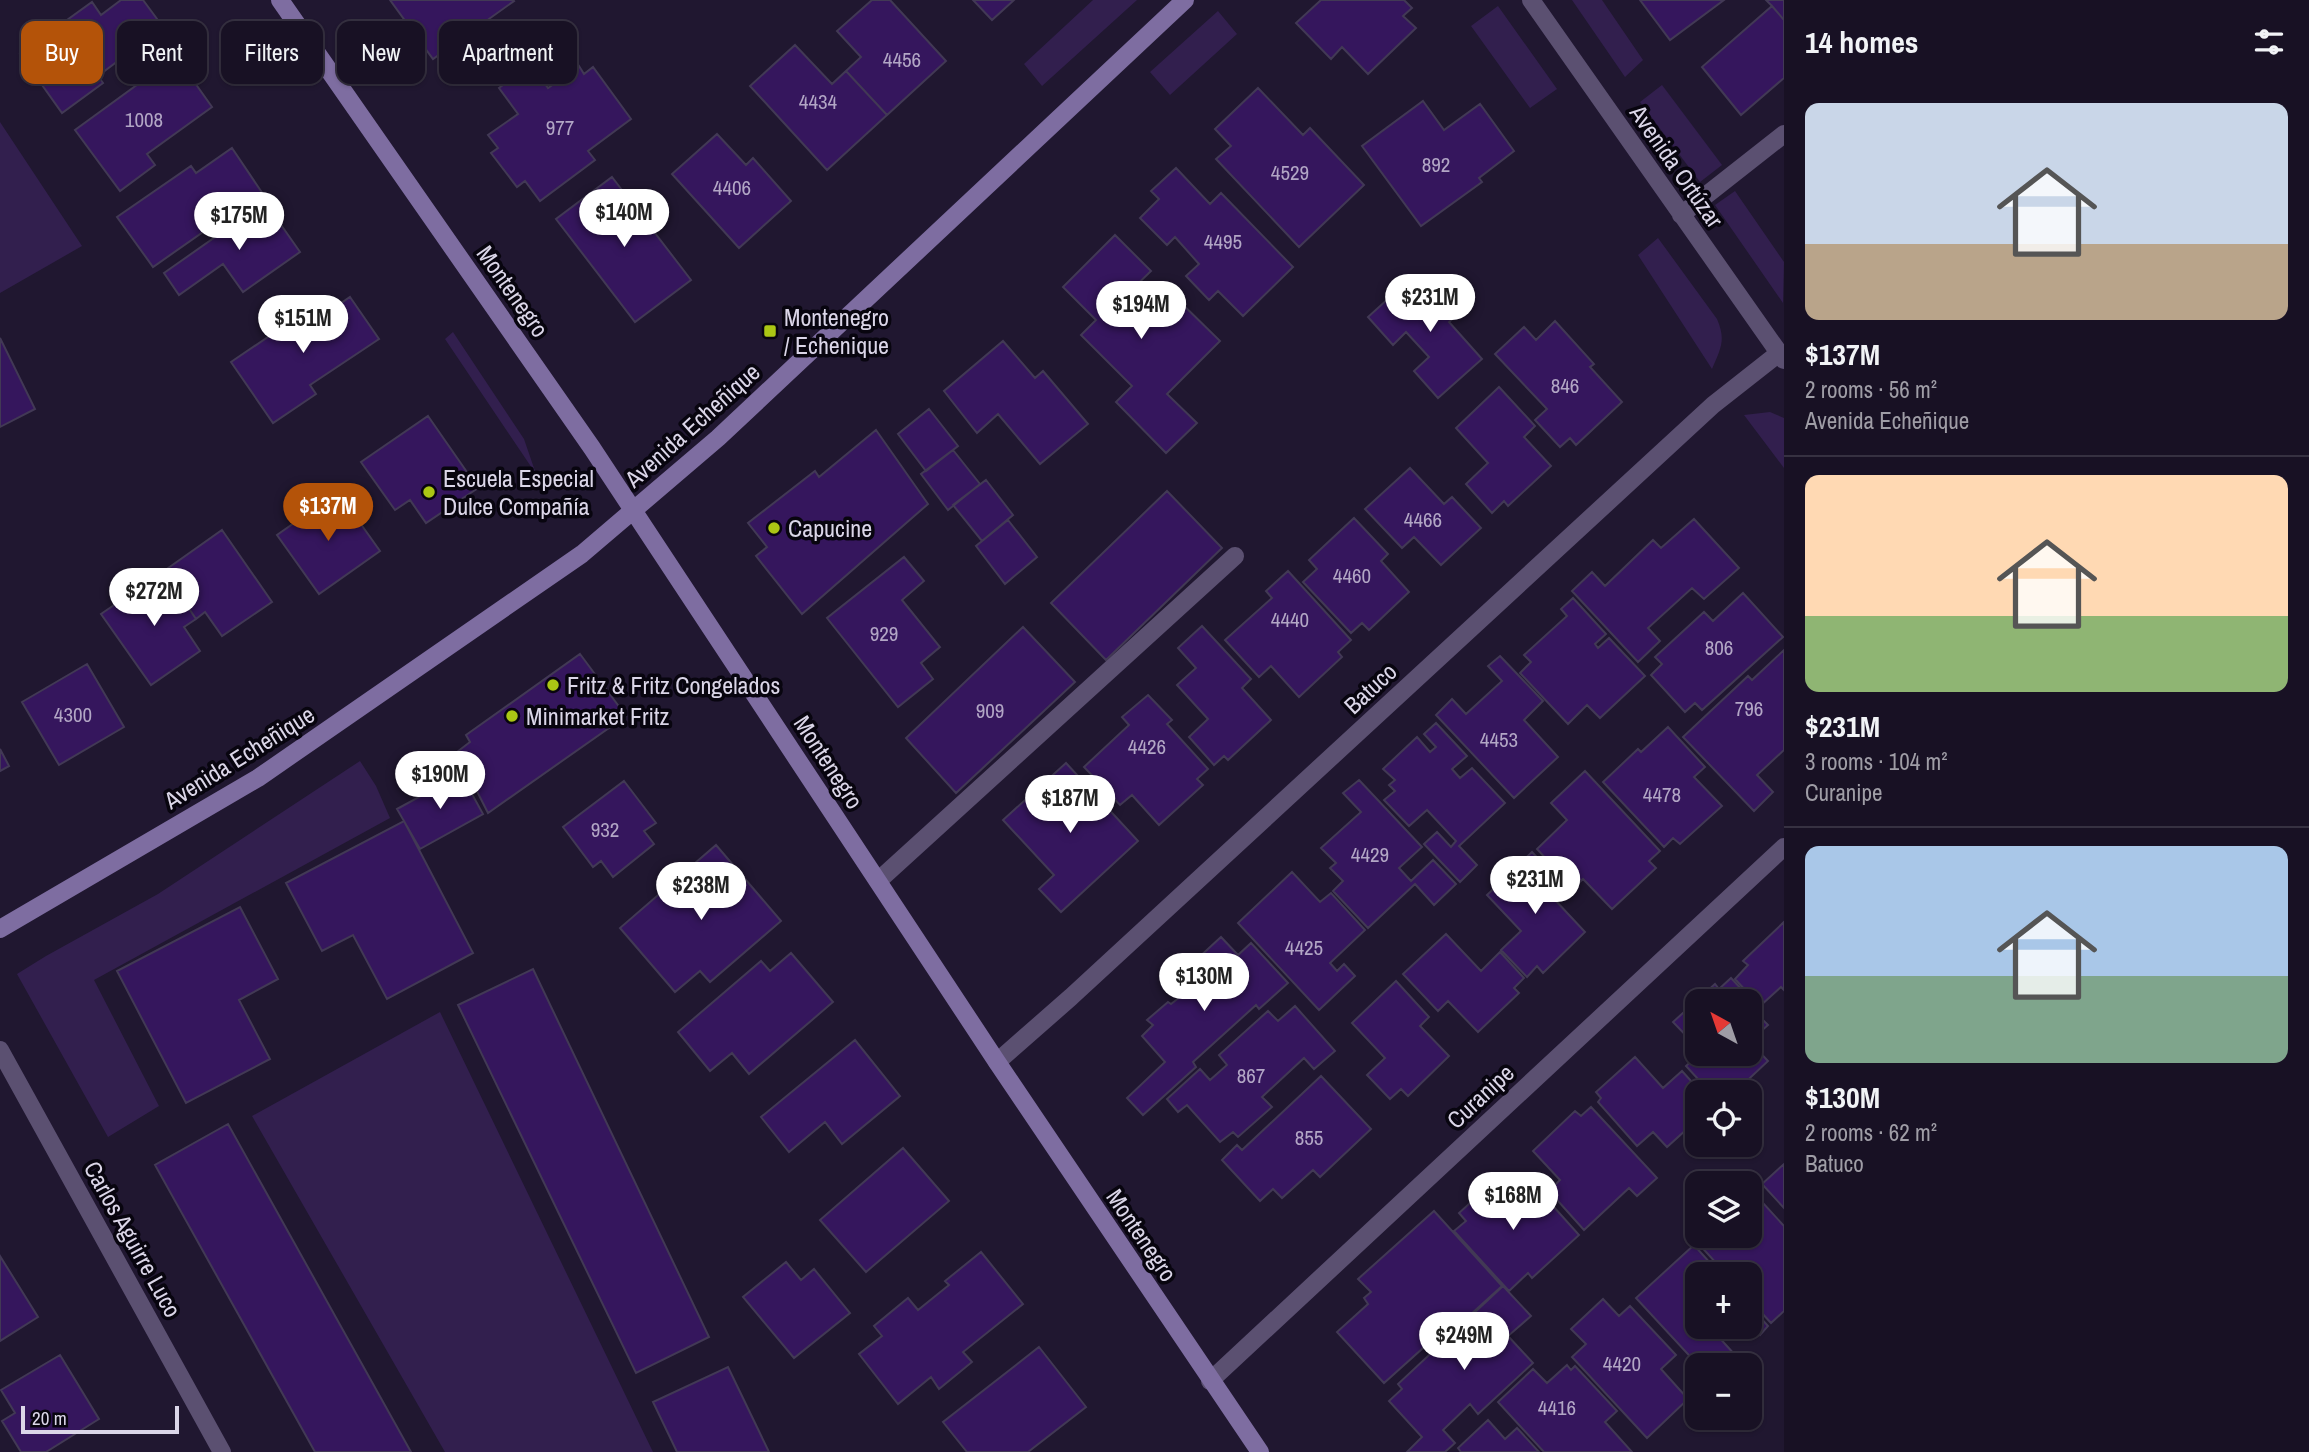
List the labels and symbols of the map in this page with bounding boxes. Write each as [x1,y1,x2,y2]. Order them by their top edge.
house number: 4456 [883,45,921,74]
house number: 4434 [799,87,838,116]
street label: Avenida Ortúzar [1622,97,1731,234]
house number: 1008 [125,105,163,134]
house number: 977 [546,113,574,142]
house number: 892 [1422,150,1450,179]
house number: 4529 [1271,158,1309,187]
house number: 4406 [713,173,751,202]
pin: $140M [575,190,673,249]
pin: $175M [190,192,288,252]
house number: 4495 [1204,227,1242,256]
street label: Montenegro [470,239,556,343]
pin: $231M [1381,274,1479,334]
pin: $194M [1092,282,1190,341]
pin: $151M [254,296,352,355]
place label: Montenegro / Echenique [784,301,889,361]
marker: Montenegro / Echenique [762,323,778,339]
street label: Avenida Echeñique [617,356,766,495]
house number: 846 [1551,371,1579,400]
place label: Escuela Especial Dulce Compañía [443,462,594,522]
pin: $137M [279,484,377,543]
marker: Escuela Especial Dulce Compañía [421,484,437,500]
house number: 4466 [1404,505,1442,534]
place label: Capucine [788,512,872,544]
marker: Capucine [766,520,782,536]
house number: 4460 [1333,561,1371,590]
pin: $272M [105,568,203,628]
house number: 4440 [1271,605,1309,634]
house number: 929 [870,619,898,648]
house number: 806 [1705,633,1733,662]
street label: Batuco [1337,655,1403,721]
place label: Fritz & Fritz Congelados [567,669,780,701]
marker: Fritz & Fritz Congelados [545,677,561,693]
house number: 796 [1735,694,1763,723]
house number: 909 [976,696,1004,725]
street label: Avenida Echeñique [157,698,320,817]
house number: 4300 [54,700,92,729]
place label: Minimarket Fritz [526,700,669,732]
marker: Minimarket Fritz [504,708,520,724]
street label: Montenegro [787,709,871,815]
house number: 4453 [1480,725,1518,754]
house number: 4426 [1128,732,1166,761]
pin: $190M [391,752,489,811]
pin: $187M [1021,776,1119,835]
house number: 4478 [1643,780,1681,809]
house number: 932 [591,815,619,844]
house number: 4429 [1351,840,1389,869]
pin: $231M [1486,856,1584,916]
pin: $238M [652,862,750,922]
house number: 4425 [1285,933,1323,962]
pin: $130M [1155,954,1253,1013]
north arrow [1685,989,1762,1066]
street label: Curanipe [1439,1057,1521,1135]
house number: 867 [1237,1061,1265,1090]
house number: 855 [1295,1123,1323,1152]
street label: Carlos Aguirre Luco [77,1155,189,1323]
pin: $168M [1464,1172,1562,1232]
street label: Montenegro [1099,1183,1185,1287]
pin: $249M [1415,1312,1513,1372]
house number: 4420 [1603,1349,1641,1378]
house number: 4416 [1538,1393,1576,1422]
scale bar [21,1403,178,1435]

